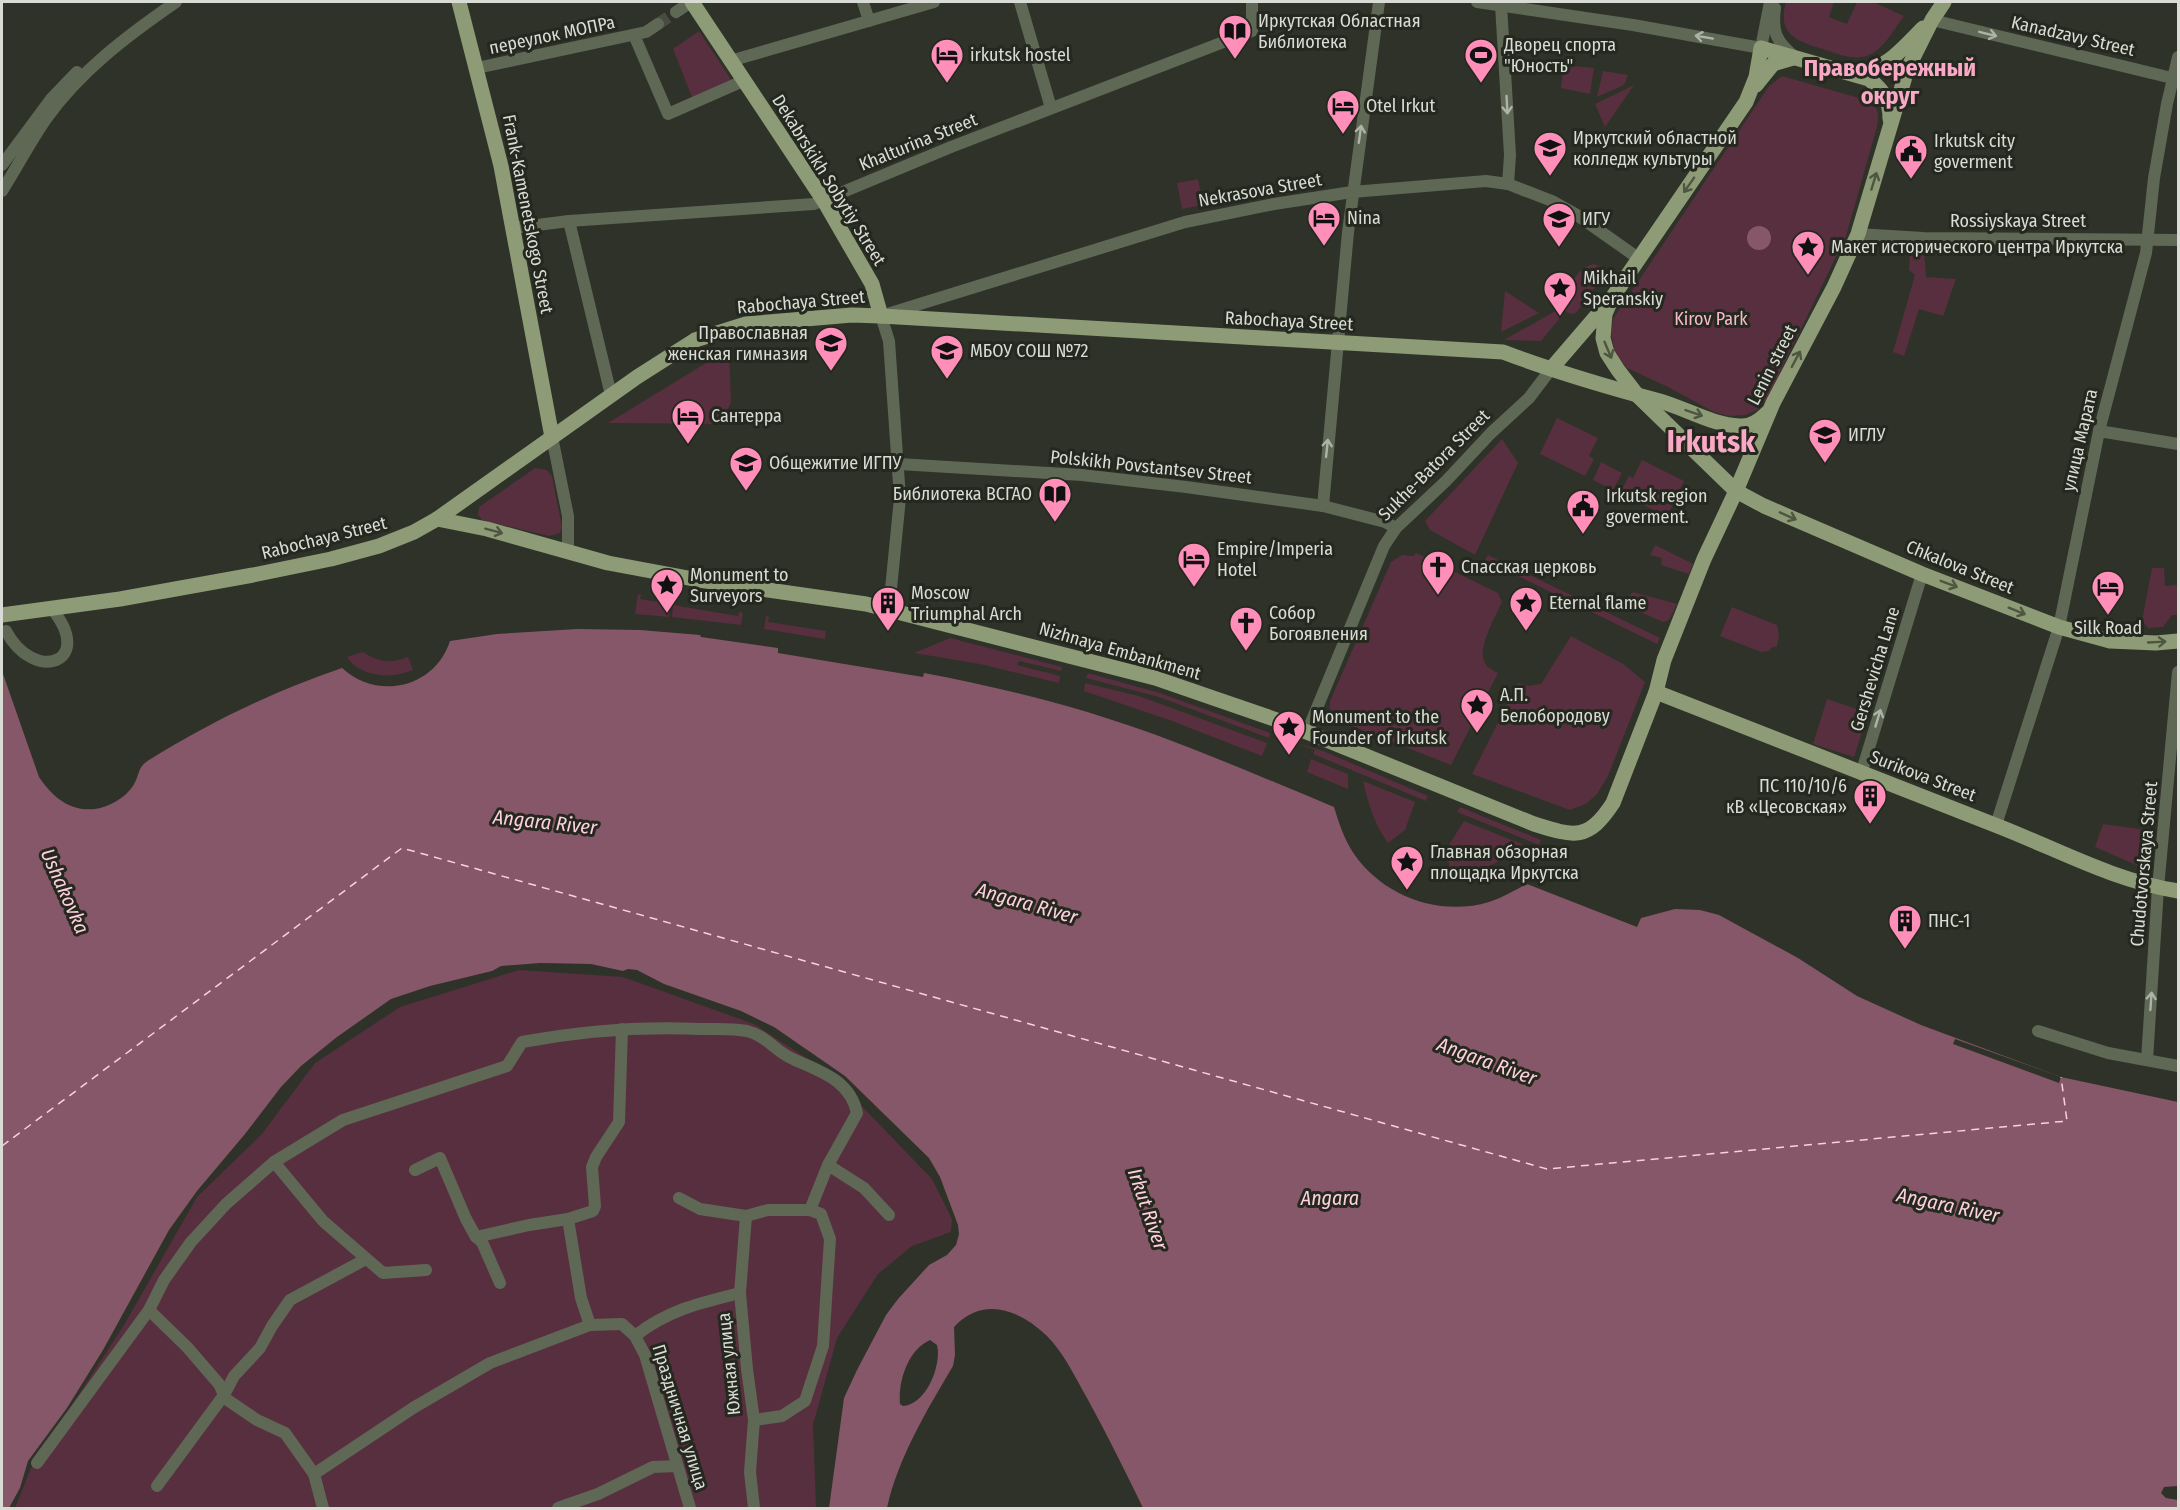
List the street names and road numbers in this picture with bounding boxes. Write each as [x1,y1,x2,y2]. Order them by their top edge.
street label: переулок МОПРа [487,11,617,59]
street label: Kanadzavy Street [2009,11,2137,61]
street label: Dekabrskikh Sobytiy Street [767,90,891,270]
street label: Khalturina Street [856,108,980,176]
street label: Frank-Kamenetskogo Street [498,113,558,316]
street label: Nekrasova Street [1197,168,1323,212]
street label: Rossiyskaya Street [1950,210,2086,232]
street label: Rabochaya Street [736,285,866,319]
street label: Rabochaya Street [1224,307,1354,335]
street label: Lenin street [1742,321,1802,409]
street label: улица Марата [2058,387,2102,493]
street label: Sukhe-Batora Street [1374,405,1494,525]
street label: Polskikh Povstantsev Street [1049,445,1253,489]
street label: Rabochaya Street [259,512,389,564]
street label: Chkalova Street [1903,535,2017,599]
street label: Gershevicha Lane [1846,604,1904,734]
street label: Nizhnaya Embankment [1037,617,1204,685]
street label: Surikova Street [1867,746,1979,806]
street label: Chudotvorskaya Street [2126,780,2162,947]
street label: Южная улица [713,1312,745,1416]
street label: Праздничная улица [647,1342,713,1493]

